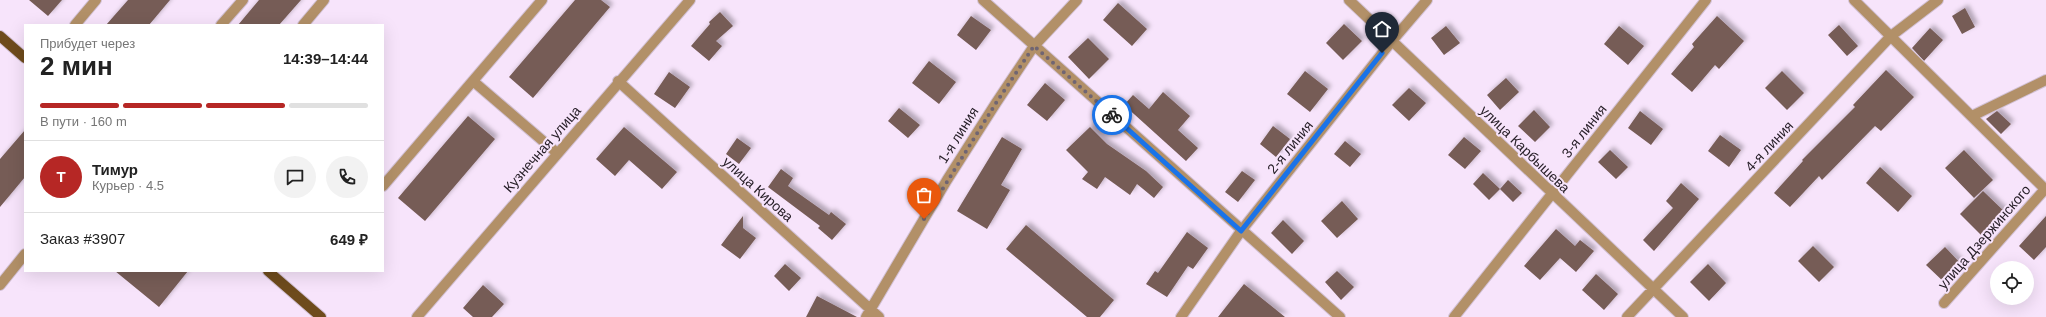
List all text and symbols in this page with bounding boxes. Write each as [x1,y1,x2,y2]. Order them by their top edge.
pin [1365,12,1399,53]
icon: home [1371,18,1393,40]
text: Прибудет через [40,36,135,51]
text: 14:39–14:44 [283,50,368,67]
text: 2 мин [40,51,113,81]
courier [1092,95,1132,135]
street label: 3-я линия [1558,101,1610,161]
street label: Кузнечная улица [500,102,584,196]
street label: улица Карбышева [1477,102,1573,196]
street label: 1-я линия [935,104,981,166]
icon: bike [1101,104,1123,126]
text: В пути · 160 m [40,114,127,129]
street label: 2-я линия [1264,117,1316,177]
street label: 4-я линия [1742,117,1796,175]
street label: улица Кирова [720,153,797,225]
button: chat [274,156,316,198]
button: phone [326,156,368,198]
text: Тимур [92,161,138,178]
text: Т [56,168,66,185]
text: Курьер · 4.5 [92,178,164,193]
pin [907,178,941,219]
street label: улица Дзержинского [1934,182,2034,292]
icon: bag [913,184,935,206]
text: Заказ #3907 [40,230,125,247]
text: 649 ₽ [330,231,368,248]
map controls [1990,261,2034,305]
button: locate [1990,261,2034,305]

